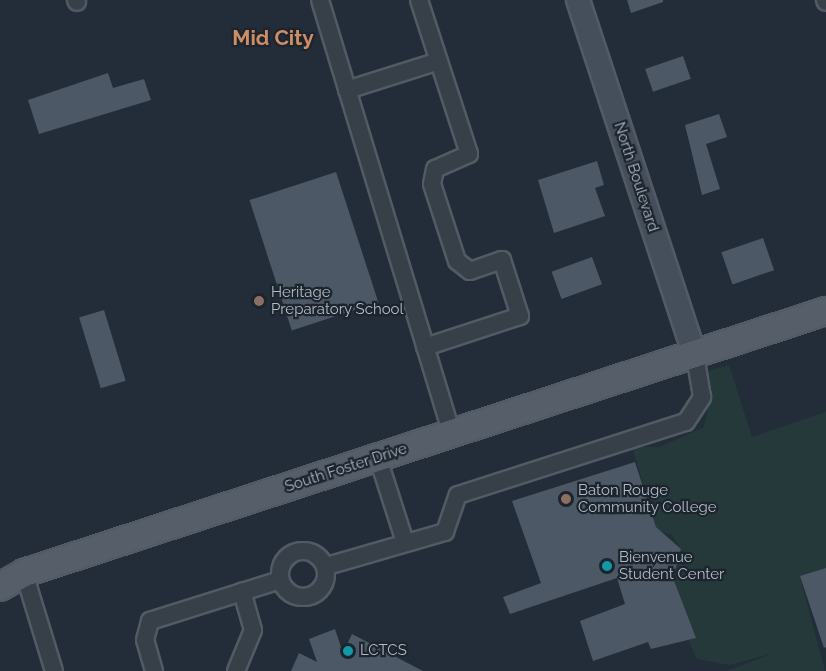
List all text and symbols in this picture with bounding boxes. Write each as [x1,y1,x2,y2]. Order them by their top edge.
district label: Mid City [232,25,314,51]
street label: North Boulevard [610,120,662,234]
place label: Heritage Preparatory School [271,283,404,318]
marker: Heritage Preparatory School [252,294,266,308]
street label: South Foster Drive [283,440,409,496]
place label: Baton Rouge Community College [578,481,717,516]
marker: Baton Rouge Community College [559,492,573,506]
place label: Bienvenue Student Center [619,548,724,583]
marker: Bienvenue Student Center [600,559,614,573]
place label: LCTCS [360,642,407,660]
marker: LCTCS [341,644,355,658]

